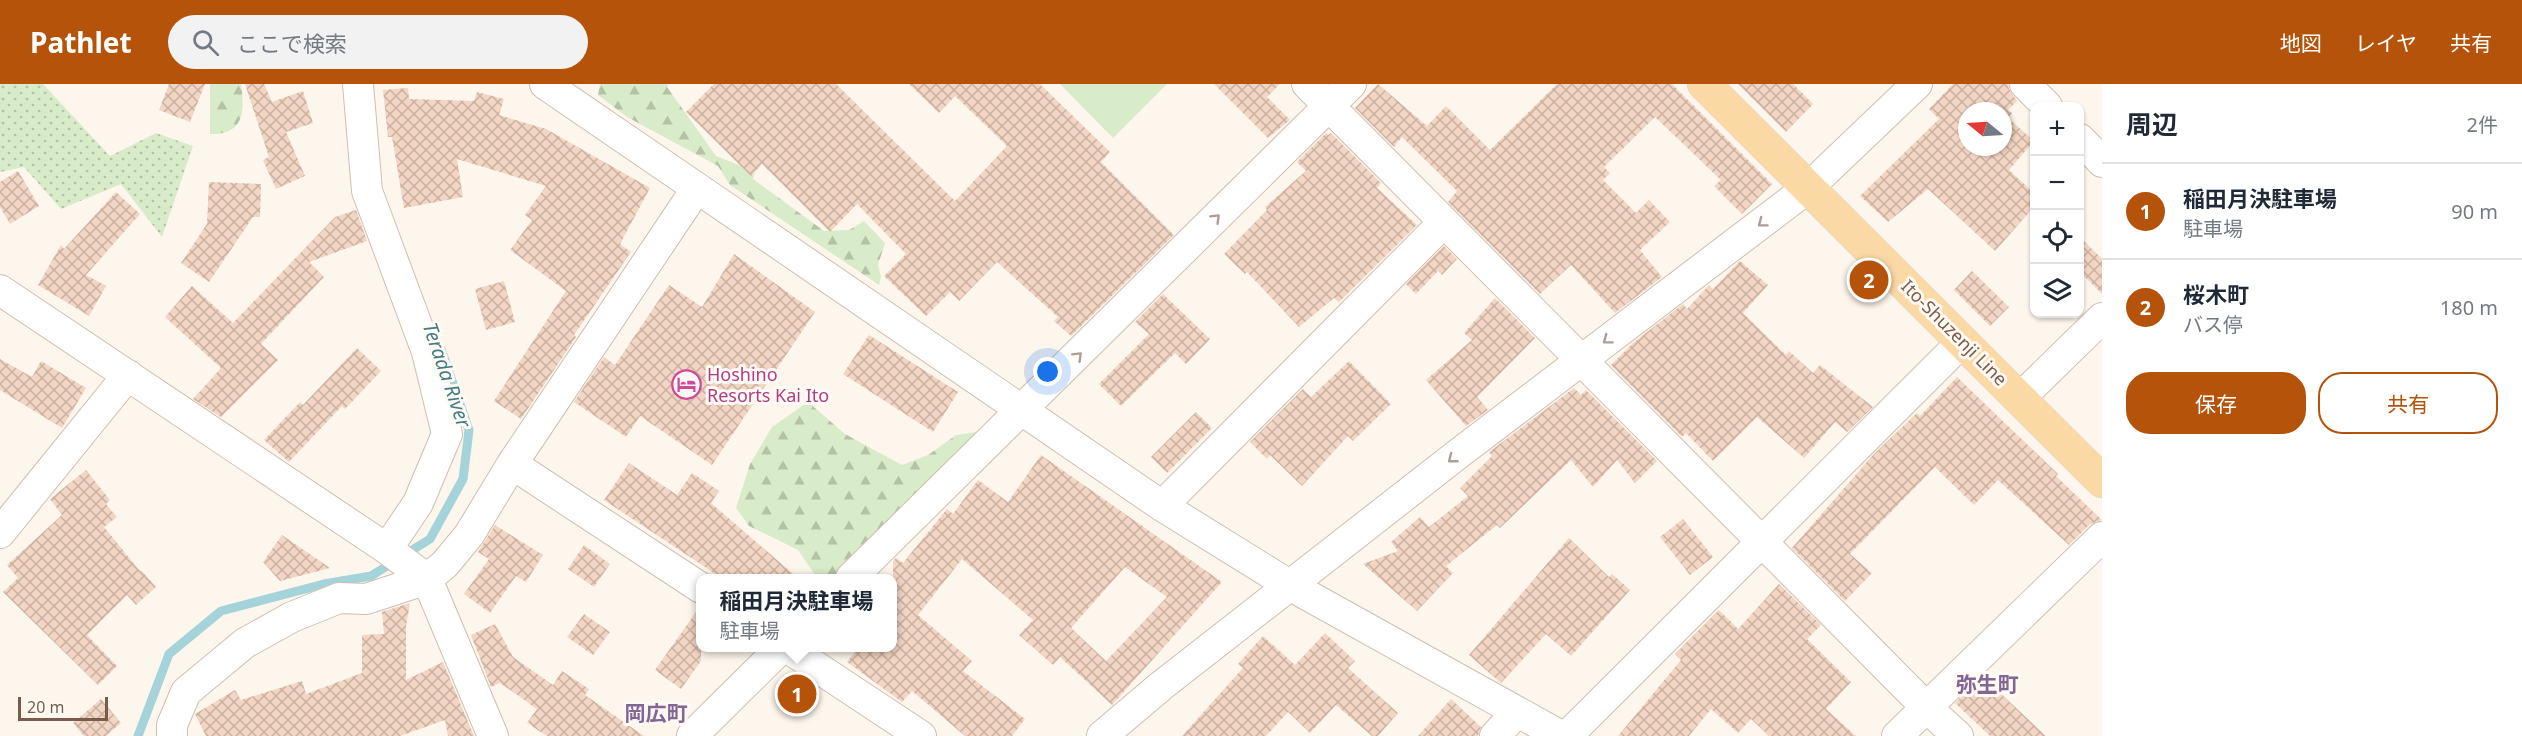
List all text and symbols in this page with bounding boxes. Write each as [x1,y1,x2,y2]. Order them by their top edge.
search box [168,15,588,69]
text: Pathlet [30,23,132,61]
icon: search [189,26,222,59]
text: ここで検索 [237,28,347,58]
text: 地図 [2280,29,2322,57]
text: レイヤ [2355,29,2417,57]
text: 共有 [2450,29,2492,57]
north arrow [1958,102,2012,156]
map controls [2030,102,2084,318]
button: + [2030,102,2084,156]
text: 周辺 [2126,106,2178,142]
text: 2件 [2467,111,2498,138]
button: − [2030,156,2084,210]
text: 稲田月決駐車場 [2183,183,2337,213]
text: 1 [2140,198,2151,225]
text: 90 m [2451,198,2498,225]
button: locate [2030,210,2084,264]
one-way arrow [1209,215,1220,226]
one-way arrow [1758,215,1769,226]
text: 駐車場 [2183,215,2243,242]
pin: 2 [1850,258,1888,302]
button: layers [2030,264,2084,318]
street label: Ito-Shuzenji Line [1897,274,2013,390]
text: 桜木町 [2183,279,2249,309]
text: 2 [2140,294,2151,321]
text: 180 m [2440,294,2498,321]
text: バス停 [2183,311,2243,338]
water label: Terada River [417,319,478,432]
one-way arrow [1602,333,1613,344]
one-way arrow [1071,352,1082,362]
your location [1033,357,1062,386]
place label: Hoshino Resorts Kai Ito [707,362,829,407]
hotel icon: Hoshino Resorts Kai Ito [670,369,702,401]
button: 保存 [2126,372,2306,434]
button: 共有 [2318,372,2498,434]
one-way arrow [1448,451,1459,462]
popup [696,574,897,652]
text: 稲田月決駐車場 [719,585,874,615]
text: 駐車場 [719,617,779,644]
district label: 弥生町 [1956,670,2019,698]
pin: 1 [778,672,816,716]
scale bar [18,694,108,722]
text: 20 m [27,696,64,718]
district label: 岡広町 [625,699,688,727]

